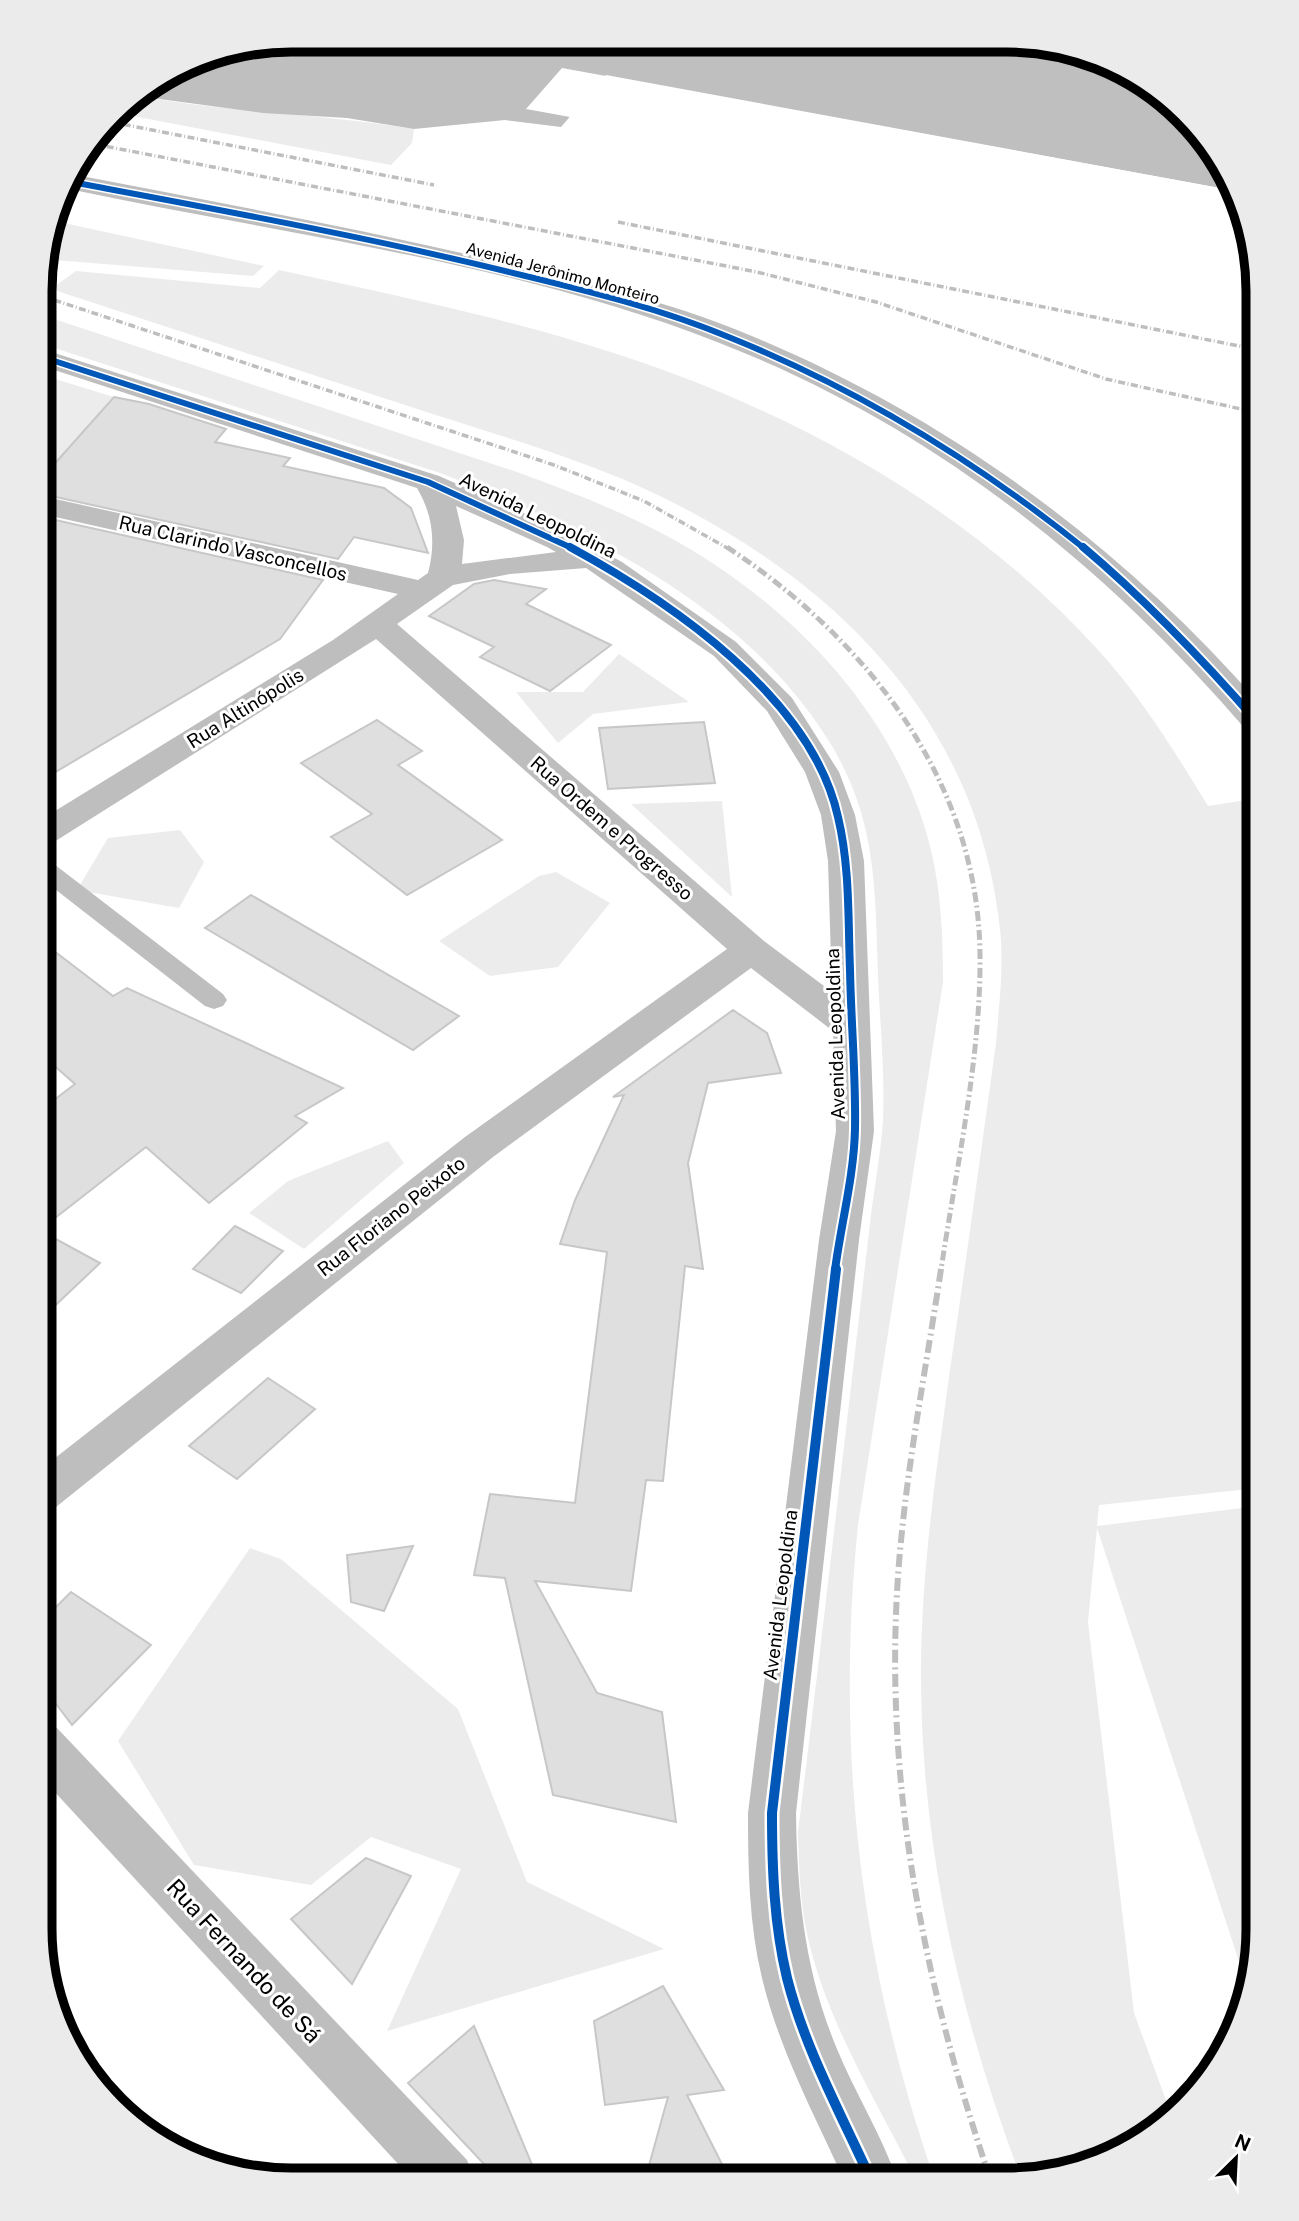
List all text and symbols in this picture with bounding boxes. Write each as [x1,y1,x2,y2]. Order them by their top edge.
street label: Avenida Jerônimo Monteiro [464,238,662,308]
street label: Avenida Leopoldina [456,467,620,563]
street label: Rua Clarindo Vasconcellos [117,511,349,585]
street label: Rua Altinópolis [183,663,307,753]
street label: Rua Ordem e Progresso [526,752,698,904]
street label: Avenida Leopoldina [821,948,849,1120]
street label: Rua Floriano Peixoto [313,1152,469,1280]
street label: Avenida Leopoldina [759,1508,801,1682]
street label: Rua Fernando de Sá [162,1873,327,2048]
north arrow [1201,2123,1271,2193]
text: N [1232,2129,1254,2156]

